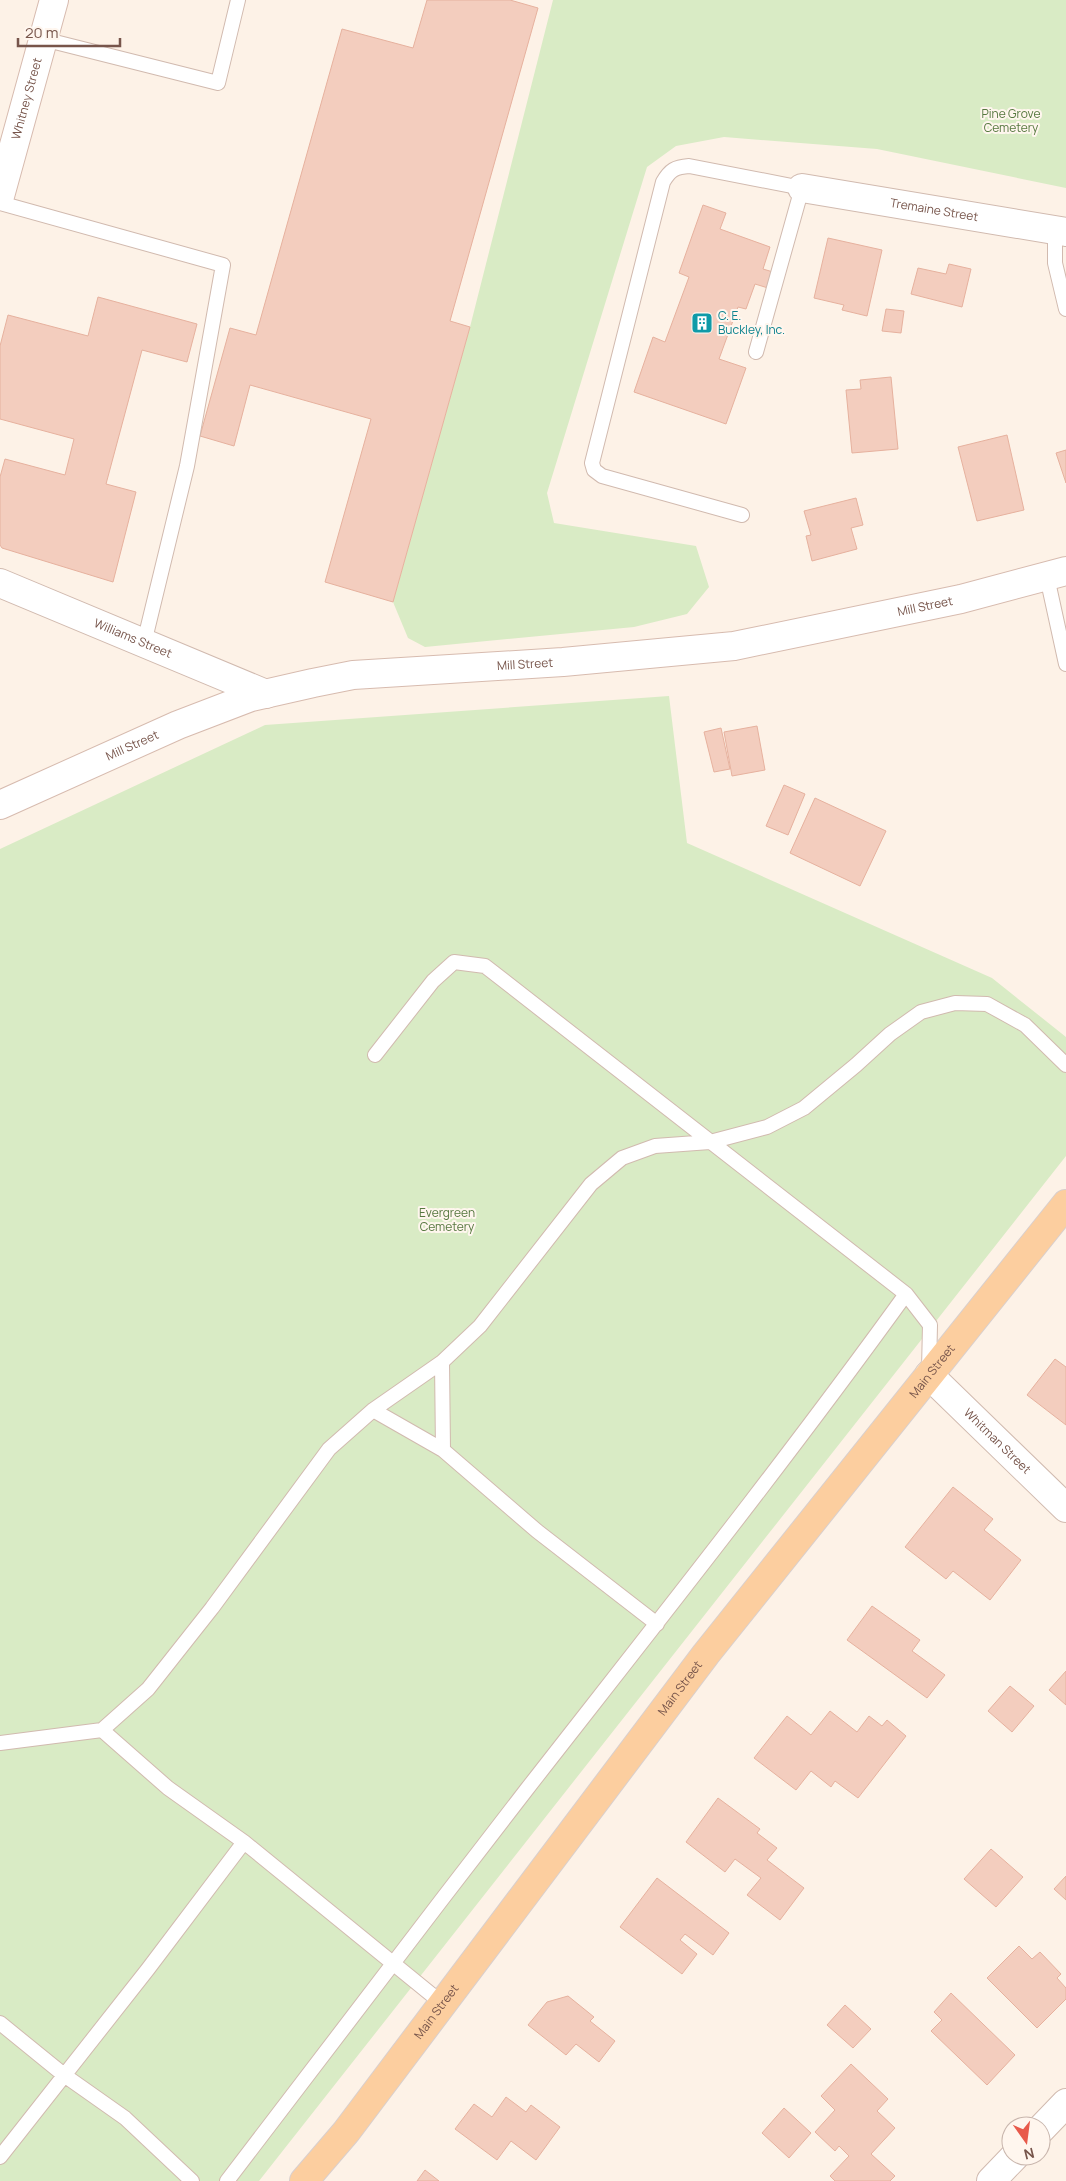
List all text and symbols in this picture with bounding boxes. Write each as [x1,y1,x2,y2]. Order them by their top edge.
scale bar [18,15,120,47]
text: 20 m [25,22,58,43]
street label: Whitney Street [7,56,46,141]
park label: Pine Grove Cemetery [982,105,1040,136]
street label: Tremaine Street [889,194,980,225]
place label: C. E. Buckley, Inc. [718,307,785,338]
building icon: C. E. Buckley, Inc. [690,311,714,335]
street label: Mill Street [896,592,954,620]
street label: Williams Street [91,614,175,662]
street label: Mill Street [496,654,554,674]
street label: Mill Street [103,726,161,764]
park label: Evergreen Cemetery [419,1204,475,1235]
street label: Main Street [905,1340,959,1401]
street label: Whitman Street [960,1404,1035,1478]
street label: Main Street [654,1657,706,1719]
street label: Main Street [410,1981,462,2042]
north arrow [1001,2116,1051,2166]
text: N [1022,2144,1036,2165]

